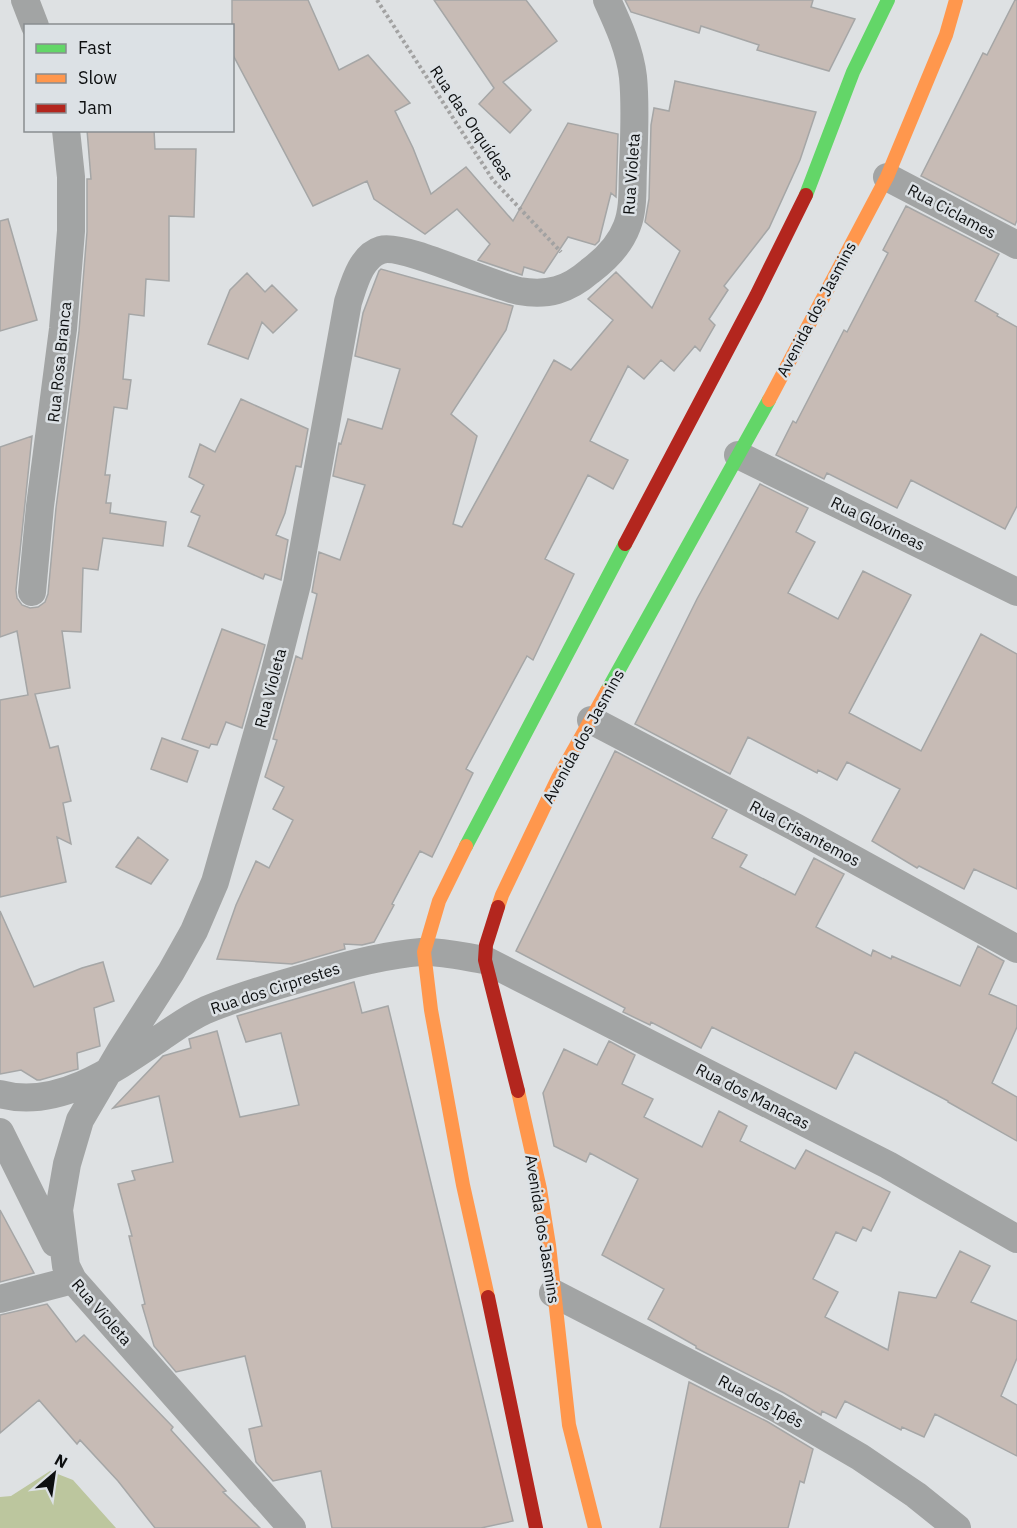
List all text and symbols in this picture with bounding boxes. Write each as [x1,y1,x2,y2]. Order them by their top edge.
legend [24,24,234,132]
text: Fast [78,36,112,59]
street label: Rua das Orquídeas [426,61,518,185]
text: Slow [78,66,117,89]
text: Jam [78,96,113,119]
street label: Rua Violeta [618,132,644,215]
street label: Rua Ciclames [904,179,1000,243]
street label: Avenida dos Jasmins [772,238,860,380]
street label: Rua Rosa Branca [43,300,75,423]
street label: Rua Gloxineas [828,492,928,554]
street label: Rua Violeta [250,646,290,730]
street label: Avenida dos Jasmins [538,665,628,807]
street label: Rua Crisantemos [746,796,864,870]
street label: Rua dos Cirprestes [208,958,342,1018]
street label: Rua dos Manacas [693,1059,813,1133]
street label: Avenida dos Jasmins [521,1153,565,1305]
street label: Rua Violeta [68,1275,137,1350]
street label: Rua dos Ipês [715,1370,807,1432]
north arrow [24,1444,84,1504]
text: N [51,1449,71,1472]

